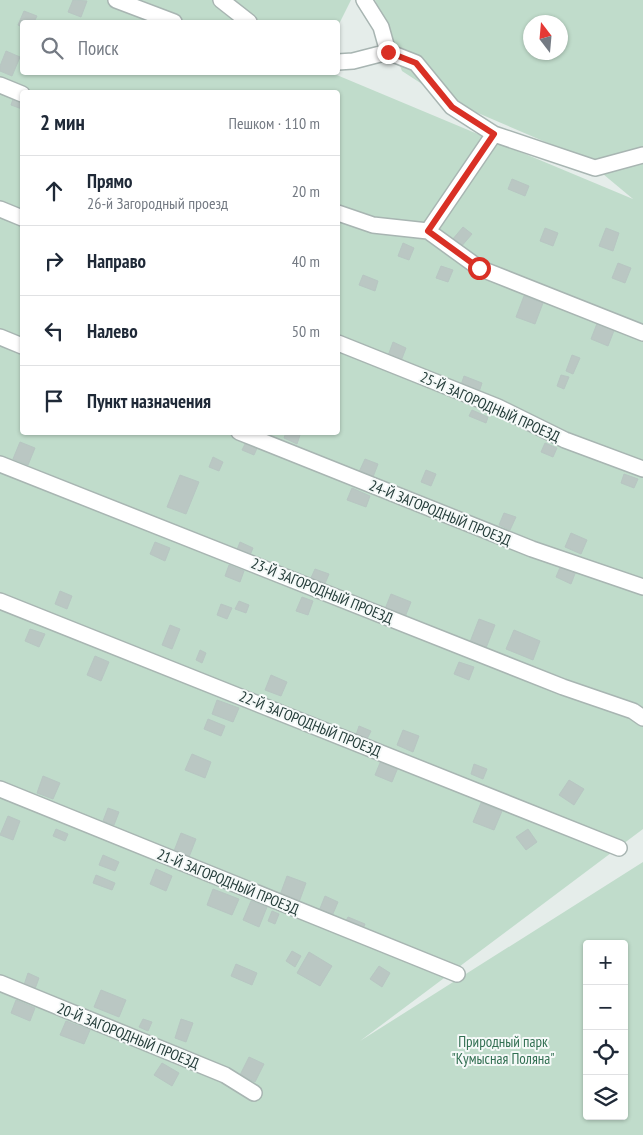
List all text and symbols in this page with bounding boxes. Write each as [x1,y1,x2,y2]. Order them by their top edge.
north arrow [523,15,568,60]
search box [20,20,340,75]
icon: search [38,34,66,62]
text: Поиск [78,36,119,60]
route end [377,41,400,64]
text: 2 мин [40,109,85,136]
text: Пешком · 110 m [229,113,320,133]
text: Прямо [87,169,132,193]
icon: ahead [40,177,68,205]
text: 20 m [292,181,320,201]
text: 26-й Загородный проезд [87,193,228,213]
icon: right [40,247,68,275]
text: Направо [87,249,146,273]
text: 40 m [292,251,320,271]
route start [468,257,491,280]
icon: left [40,317,68,345]
text: Налево [87,319,138,343]
text: 50 m [292,321,320,341]
street label: 25-Й ЗАГОРОДНЫЙ ПРОЕЗД [417,367,563,446]
icon: arrive [40,387,68,415]
text: Пункт назначения [87,389,211,413]
street label: 24-Й ЗАГОРОДНЫЙ ПРОЕЗД [367,475,514,550]
street label: 23-Й ЗАГОРОДНЫЙ ПРОЕЗД [249,553,396,628]
street label: 22-Й ЗАГОРОДНЫЙ ПРОЕЗД [237,686,384,761]
street label: 21-Й ЗАГОРОДНЫЙ ПРОЕЗД [155,844,302,919]
map controls [583,940,628,1120]
button: + [583,940,628,985]
button: − [583,985,628,1030]
street label: 20-Й ЗАГОРОДНЫЙ ПРОЕЗД [55,998,202,1073]
button: locate [583,1030,628,1075]
park label: Природный парк "Кумысная Поляна" [451,1032,555,1068]
button: layers [583,1075,628,1120]

